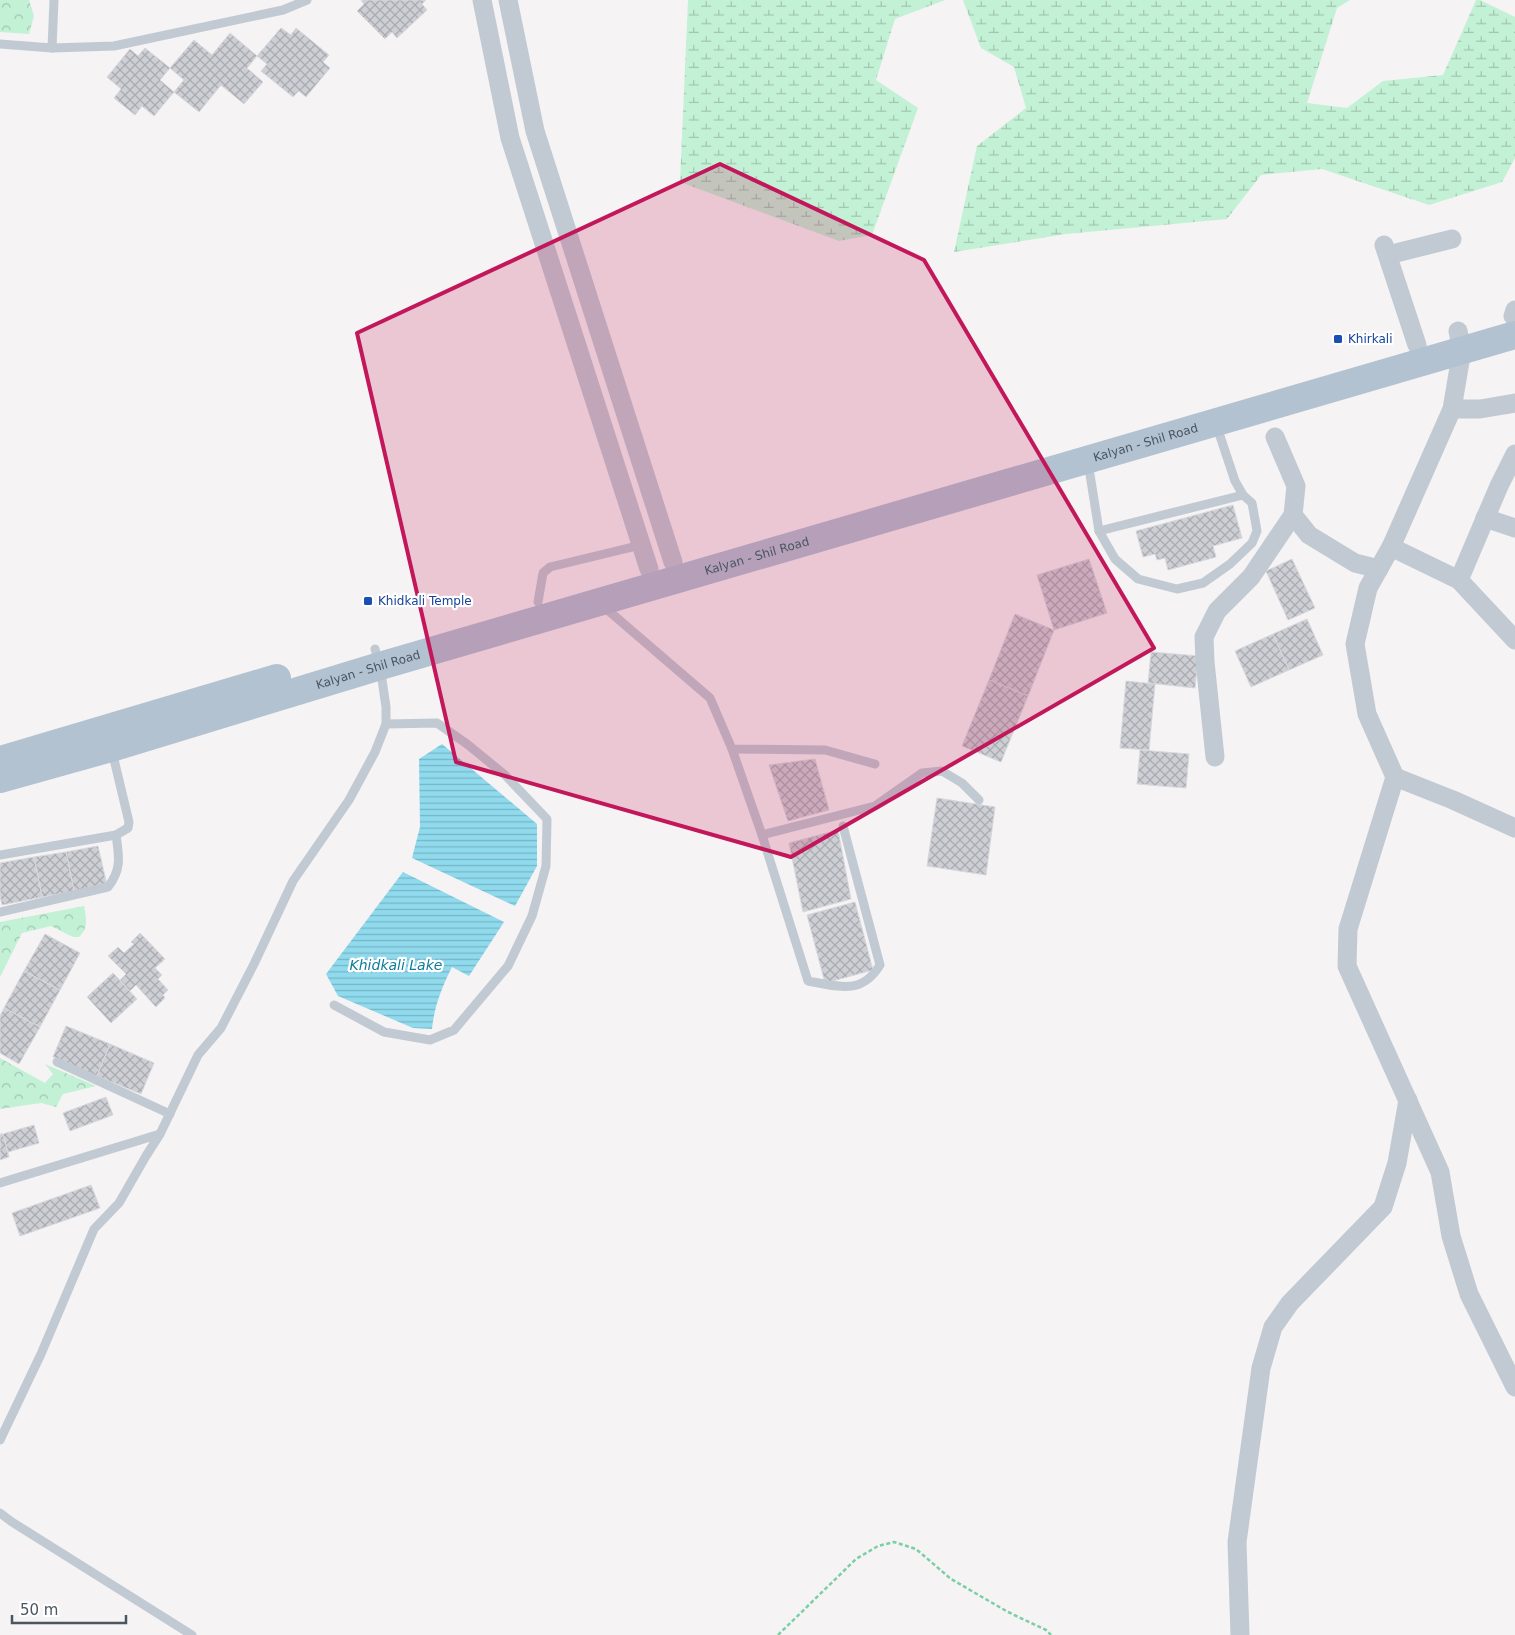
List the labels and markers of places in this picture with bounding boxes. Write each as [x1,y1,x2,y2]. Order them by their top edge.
place label: Khirkali [1348,332,1393,346]
marker: Khirkali [1332,333,1344,345]
place label: Khidkali Temple [378,594,472,608]
marker: Khidkali Temple [362,595,374,607]

